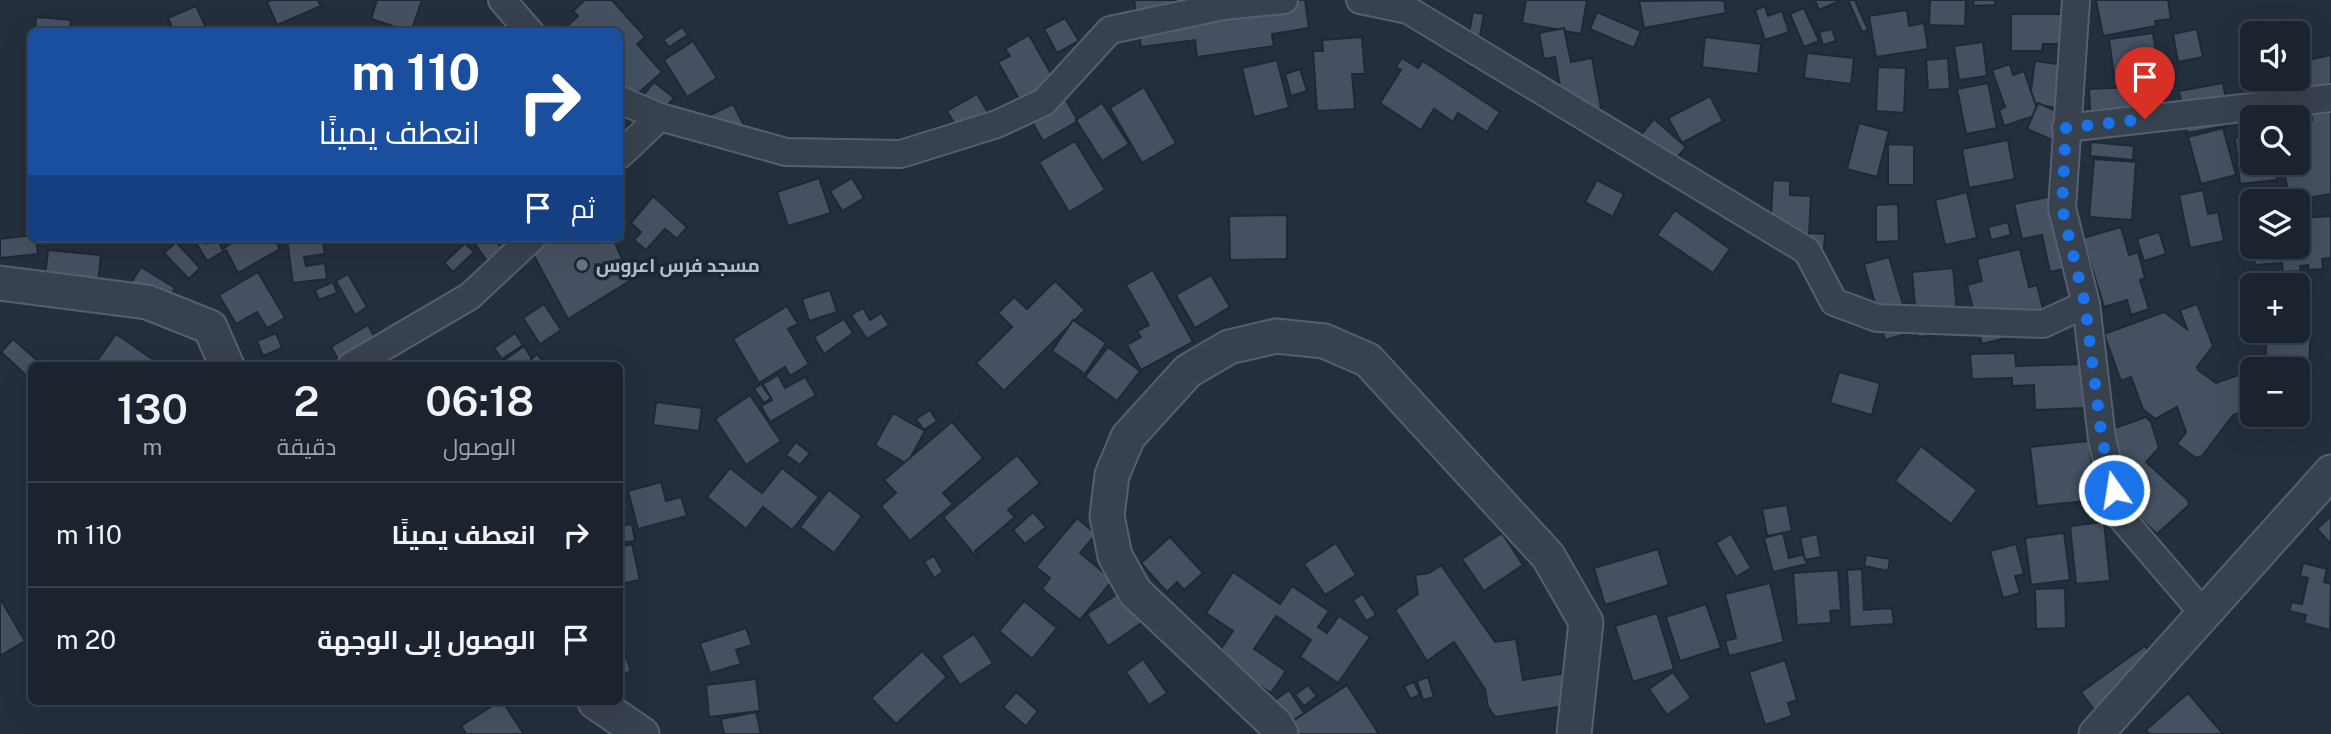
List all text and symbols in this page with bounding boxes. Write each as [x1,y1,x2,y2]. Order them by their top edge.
map controls [2240,21,2310,427]
button: sound [2240,21,2310,91]
text: 110 m [352,43,480,101]
pin [2115,47,2175,119]
icon: right [504,56,595,147]
icon: arrive [2126,58,2164,96]
button: search [2240,105,2310,175]
text: انعطف يمينًا [319,114,480,151]
icon: arrive [519,189,557,227]
button: layers [2240,189,2310,259]
text: ثم [571,193,595,224]
place label: مسجد فرس اعروس [596,254,760,277]
marker: مسجد فرس اعروس [574,257,590,273]
button: + [2240,273,2310,343]
button: − [2240,357,2310,427]
text: 2 [294,376,320,425]
text: 06:18 [425,376,534,425]
text: 130 [117,384,188,433]
text: m [142,433,162,460]
text: دقيقة [277,433,336,460]
text: الوصول [443,433,516,460]
position arrow [2077,453,2151,527]
icon: right [557,516,595,554]
text: 110 m [56,519,122,550]
text: انعطف يمينًا [392,519,536,550]
icon: arrive [557,621,595,659]
text: 20 m [56,624,116,655]
text: الوصول إلى الوجهة [317,624,536,655]

